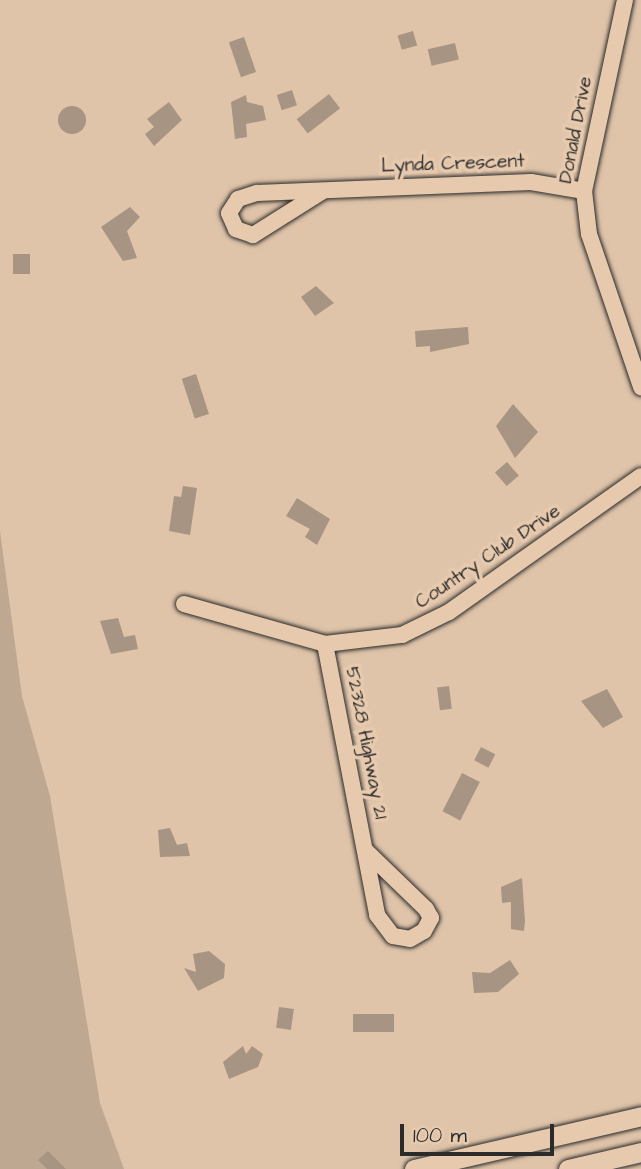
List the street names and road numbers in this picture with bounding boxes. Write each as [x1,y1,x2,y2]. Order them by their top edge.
street label: Donald Drive [554,75,598,185]
street label: Lynda Crescent [381,150,525,178]
street label: Country Club Drive [411,500,565,614]
street label: 52328 Highway 21 [340,665,392,821]

